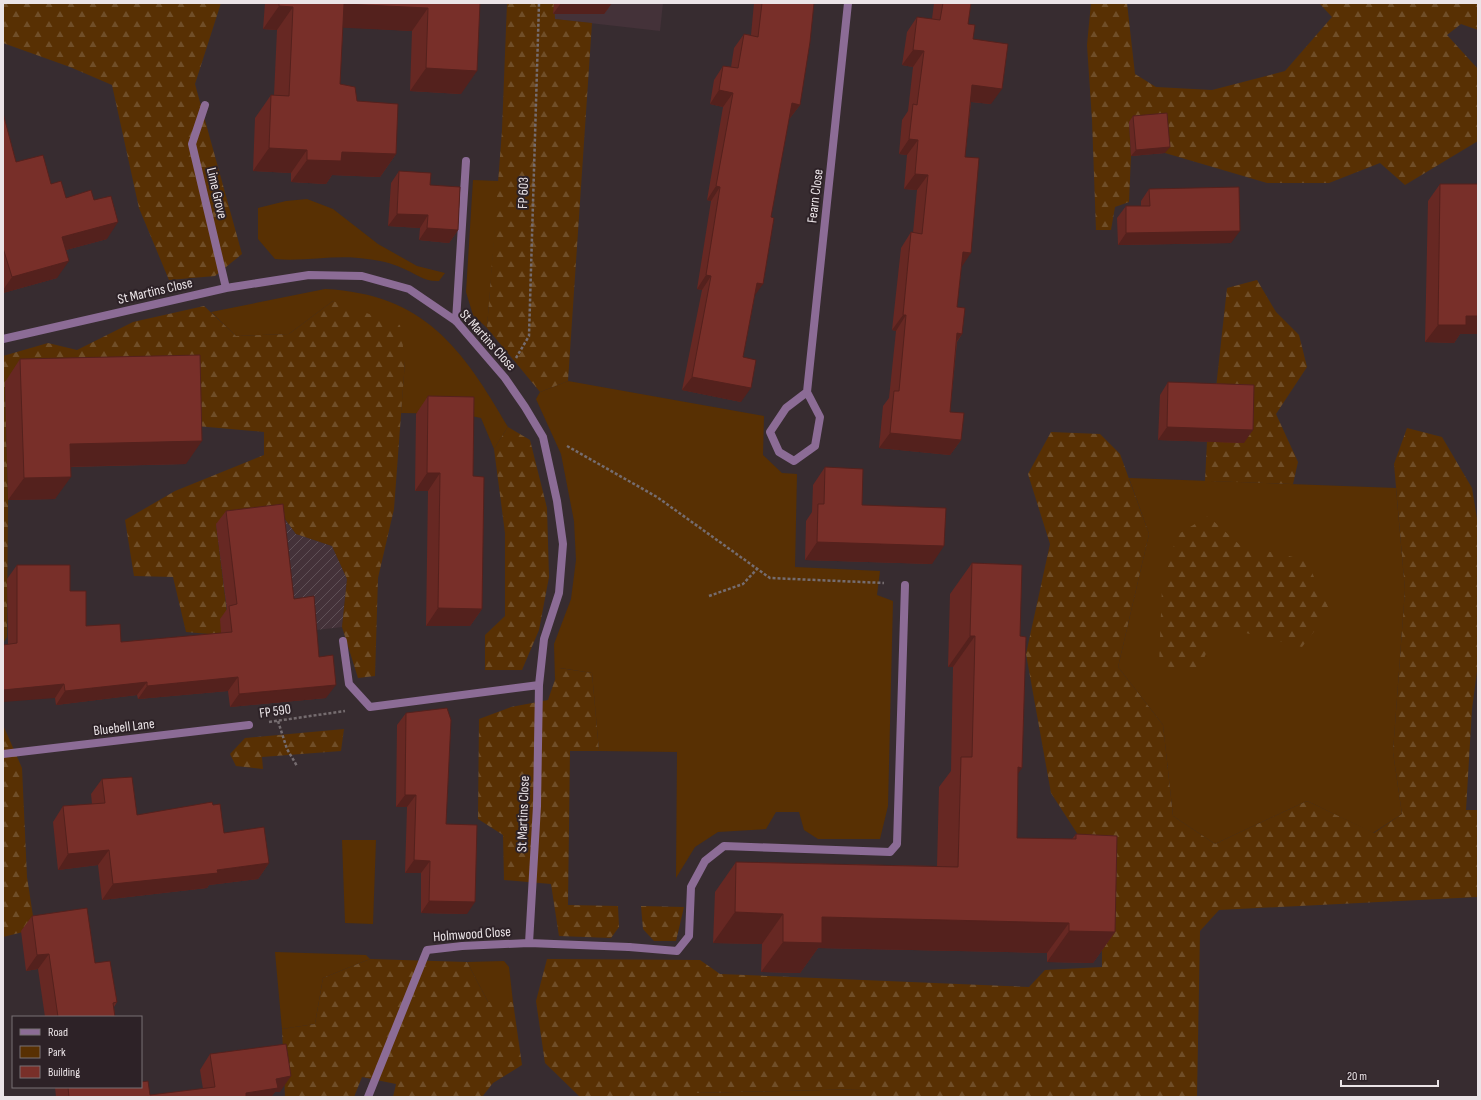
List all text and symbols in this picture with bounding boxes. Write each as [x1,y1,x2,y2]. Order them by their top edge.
street label: Lime Grove [203,166,231,220]
street label: Fearn Close [803,168,827,224]
street label: FP 603 [514,177,532,209]
street label: St Martins Close [116,274,194,308]
street label: St Martins Close [456,306,520,374]
street label: FP 590 [258,700,292,722]
street label: Bluebell Lane [92,715,156,739]
street label: St Martins Close [513,776,533,852]
street label: Holmwood Close [433,923,511,945]
legend [12,1016,142,1088]
text: Road [48,1025,68,1040]
text: Park [48,1045,66,1060]
scale bar [1341,1062,1438,1088]
text: Building [48,1065,80,1080]
text: 20 m [1347,1069,1367,1084]

